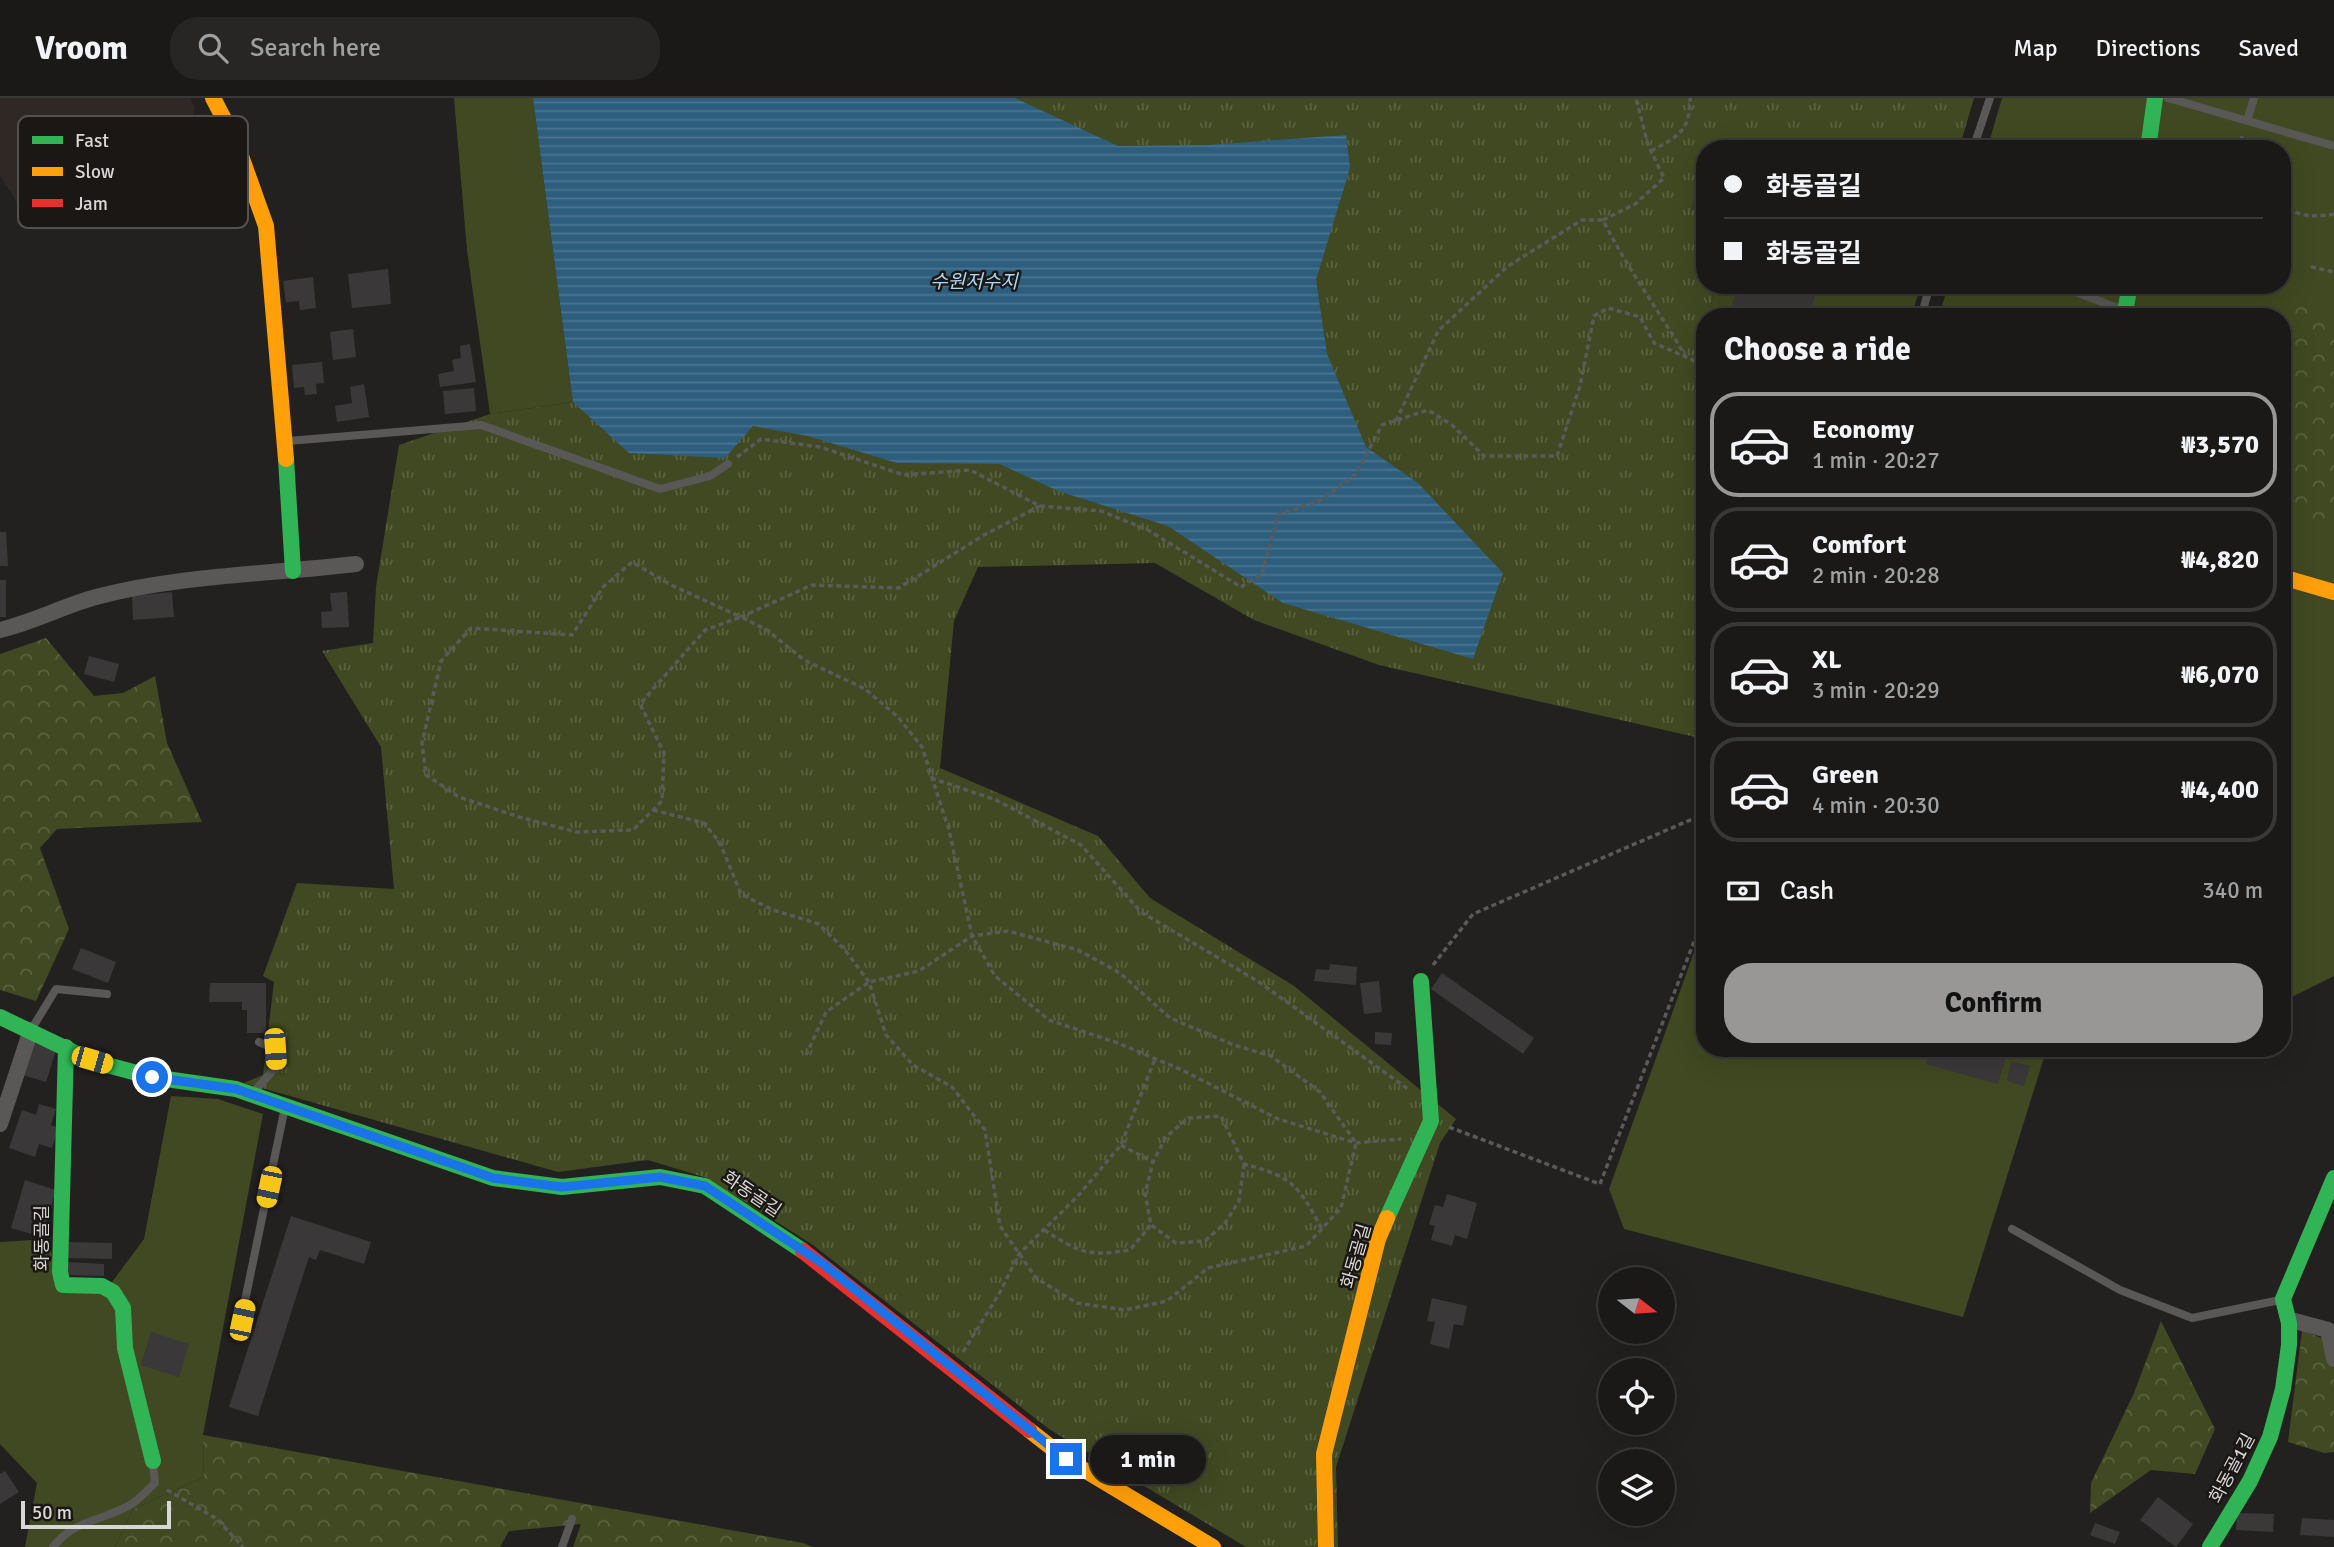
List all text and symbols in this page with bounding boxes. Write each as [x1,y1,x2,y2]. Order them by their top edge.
search box [170,17,660,80]
text: Vroom [35,28,128,69]
icon: search [194,29,232,67]
text: Search here [250,32,381,64]
text: Map [2013,33,2058,63]
text: Directions [2096,33,2201,63]
text: Saved [2239,33,2299,63]
legend [18,116,248,228]
text: Fast [75,129,109,153]
text: Slow [75,160,115,184]
text: 화동골길 [1766,171,1862,203]
text: Jam [75,192,108,216]
text: 화동골길 [1766,238,1862,270]
water label: 수원저수지 [930,270,1019,294]
text: Choose a ride [1724,330,1911,369]
icon: car [1728,413,1791,476]
text: Economy [1812,414,1914,446]
text: ₩3,570 [2181,429,2259,461]
text: 1 min · 20:27 [1812,446,1940,475]
icon: car [1728,528,1791,591]
text: Comfort [1812,529,1906,561]
text: ₩4,820 [2181,544,2259,576]
text: 2 min · 20:28 [1812,561,1940,590]
icon: car [1728,643,1791,706]
text: XL [1812,644,1842,676]
text: ₩6,070 [2181,659,2259,691]
text: 3 min · 20:29 [1812,676,1940,705]
icon: car [1728,758,1791,821]
text: Green [1812,759,1879,791]
text: ₩4,400 [2181,774,2259,806]
text: 4 min · 20:30 [1812,791,1940,820]
icon: cash [1724,872,1762,910]
text: Cash [1780,875,1834,907]
text: 340 m [2202,876,2263,905]
button: Confirm [1724,963,2263,1043]
car [264,1027,287,1071]
car [69,1044,116,1076]
route start [136,1061,168,1093]
car [255,1164,284,1210]
street label: 화동골길 [718,1166,786,1222]
street label: 화동골길 [31,1205,53,1271]
street label: 화동골길 [1336,1221,1376,1291]
north arrow [1598,1267,1675,1344]
map controls [1598,1267,1675,1526]
car [228,1297,257,1343]
button: locate [1598,1358,1675,1435]
street label: 화동골1길 [2204,1429,2260,1507]
callout: 1 min [1090,1434,1206,1484]
route end [1050,1443,1082,1475]
text: 1 min [1120,1445,1176,1474]
button: layers [1598,1449,1675,1526]
scale bar [21,1498,172,1530]
text: 50 m [32,1501,72,1525]

